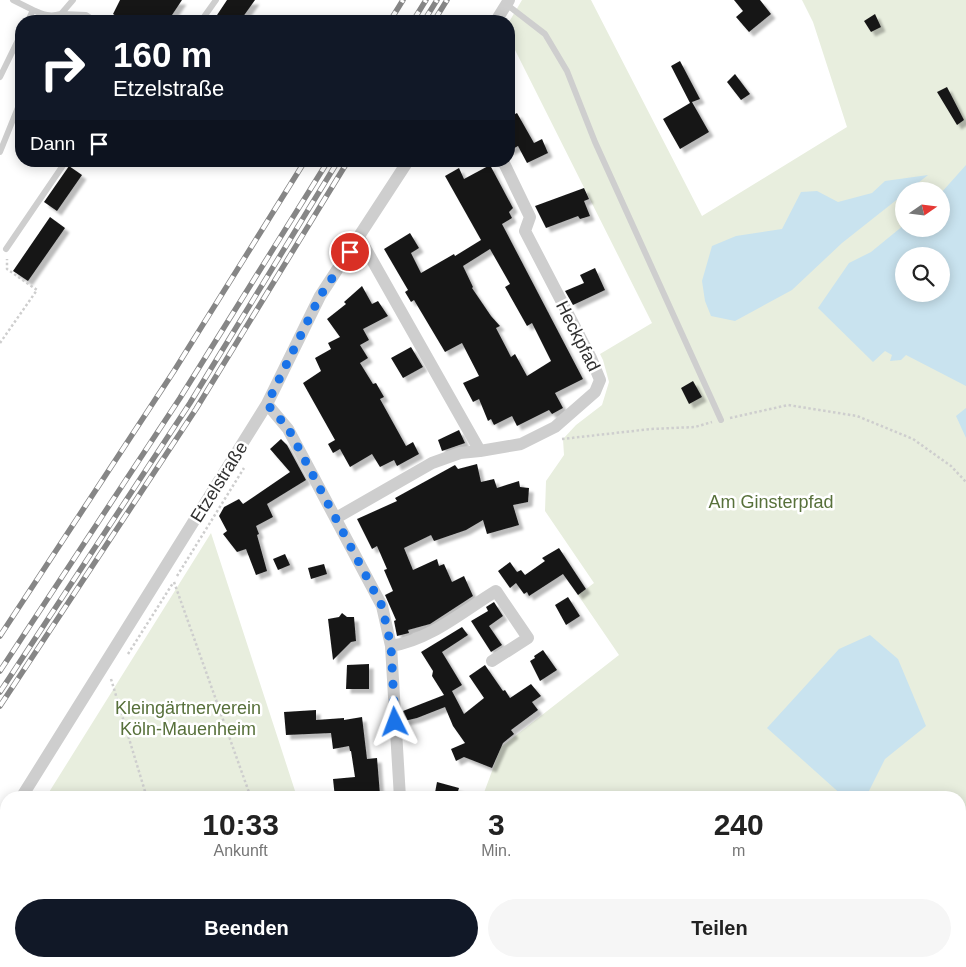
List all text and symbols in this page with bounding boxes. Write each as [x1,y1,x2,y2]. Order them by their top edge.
icon: right [30,35,95,100]
text: 160 m [113,35,212,74]
text: Etzelstraße [113,76,224,101]
icon: arrive [85,130,113,158]
text: Dann [30,133,75,154]
north arrow [895,182,950,238]
map controls [895,182,950,302]
pin [329,231,371,273]
icon: arrive [336,238,364,266]
button: search [895,247,950,302]
street label: Heckpfad [552,298,604,374]
street label: Etzelstraße [186,438,252,526]
park label: Am Ginsterpfad [708,492,834,512]
position arrow [368,695,420,747]
park label: Kleingärtnerverein Köln-Mauenheim [115,698,261,739]
text: 10:33 [202,808,279,841]
text: 3 [488,808,505,841]
text: 240 [714,808,764,841]
text: Ankunft [213,842,268,859]
text: Min. [481,842,511,859]
text: m [732,842,745,859]
button: Beenden [15,899,478,957]
button: Teilen [488,899,951,957]

